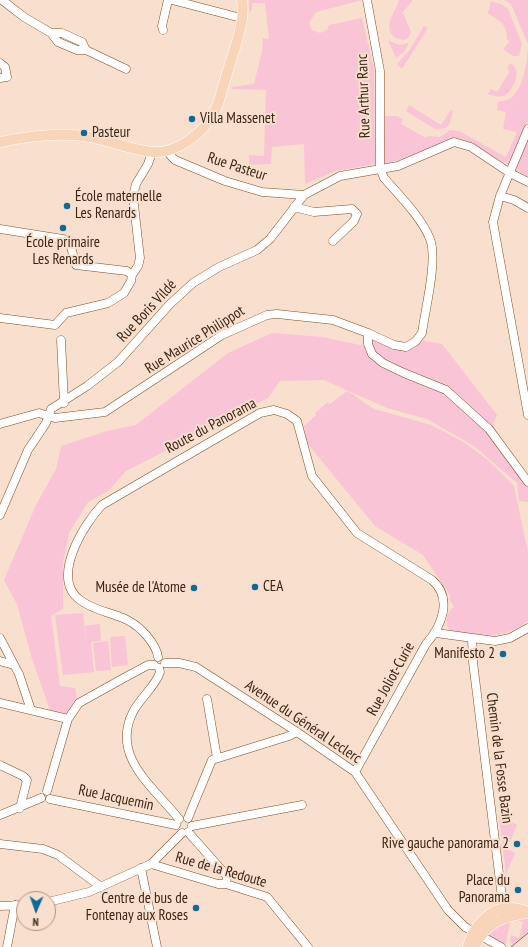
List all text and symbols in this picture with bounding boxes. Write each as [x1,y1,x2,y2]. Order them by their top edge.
street label: Rue Arthur Ranc [354,54,374,138]
place label: Villa Massenet [200,110,275,128]
marker: Villa Massenet [187,114,197,124]
place label: Pasteur [92,124,130,142]
marker: Pasteur [79,128,89,138]
street label: Rue Pasteur [205,149,269,185]
place label: École maternelle Les Renards [75,188,162,223]
marker: École maternelle Les Renards [62,201,72,211]
marker: École primaire Les Renards [58,223,68,233]
place label: École primaire Les Renards [26,234,100,269]
street label: Rue Boris Vildé [114,276,180,346]
street label: Rue Maurice Philippot [142,302,248,378]
street label: Route du Panorama [162,394,260,458]
place label: CEA [263,578,283,596]
place label: Musée de l'Atome [95,579,186,597]
marker: CEA [250,582,260,592]
marker: Musée de l'Atome [189,583,199,593]
street label: Rue Joliot-Curie [363,639,419,719]
place label: Manifesto 2 [434,645,495,663]
marker: Manifesto 2 [498,649,508,659]
street label: Avenue du Général Leclerc [241,676,365,768]
street label: Chemin de la Fosse Bazin [482,692,516,824]
street label: Rue Jacquemin [77,781,155,815]
place label: Rive gauche panorama 2 [382,835,509,853]
marker: Rive gauche panorama 2 [512,839,522,849]
street label: Rue de la Redoute [173,848,269,892]
place label: Place du Panorama [459,872,510,907]
marker: Place du Panorama [513,885,523,895]
place label: Centre de bus de Fontenay aux Roses [86,890,188,925]
north arrow [16,891,56,931]
marker: Centre de bus de Fontenay aux Roses [191,903,201,913]
text: N [32,915,39,929]

